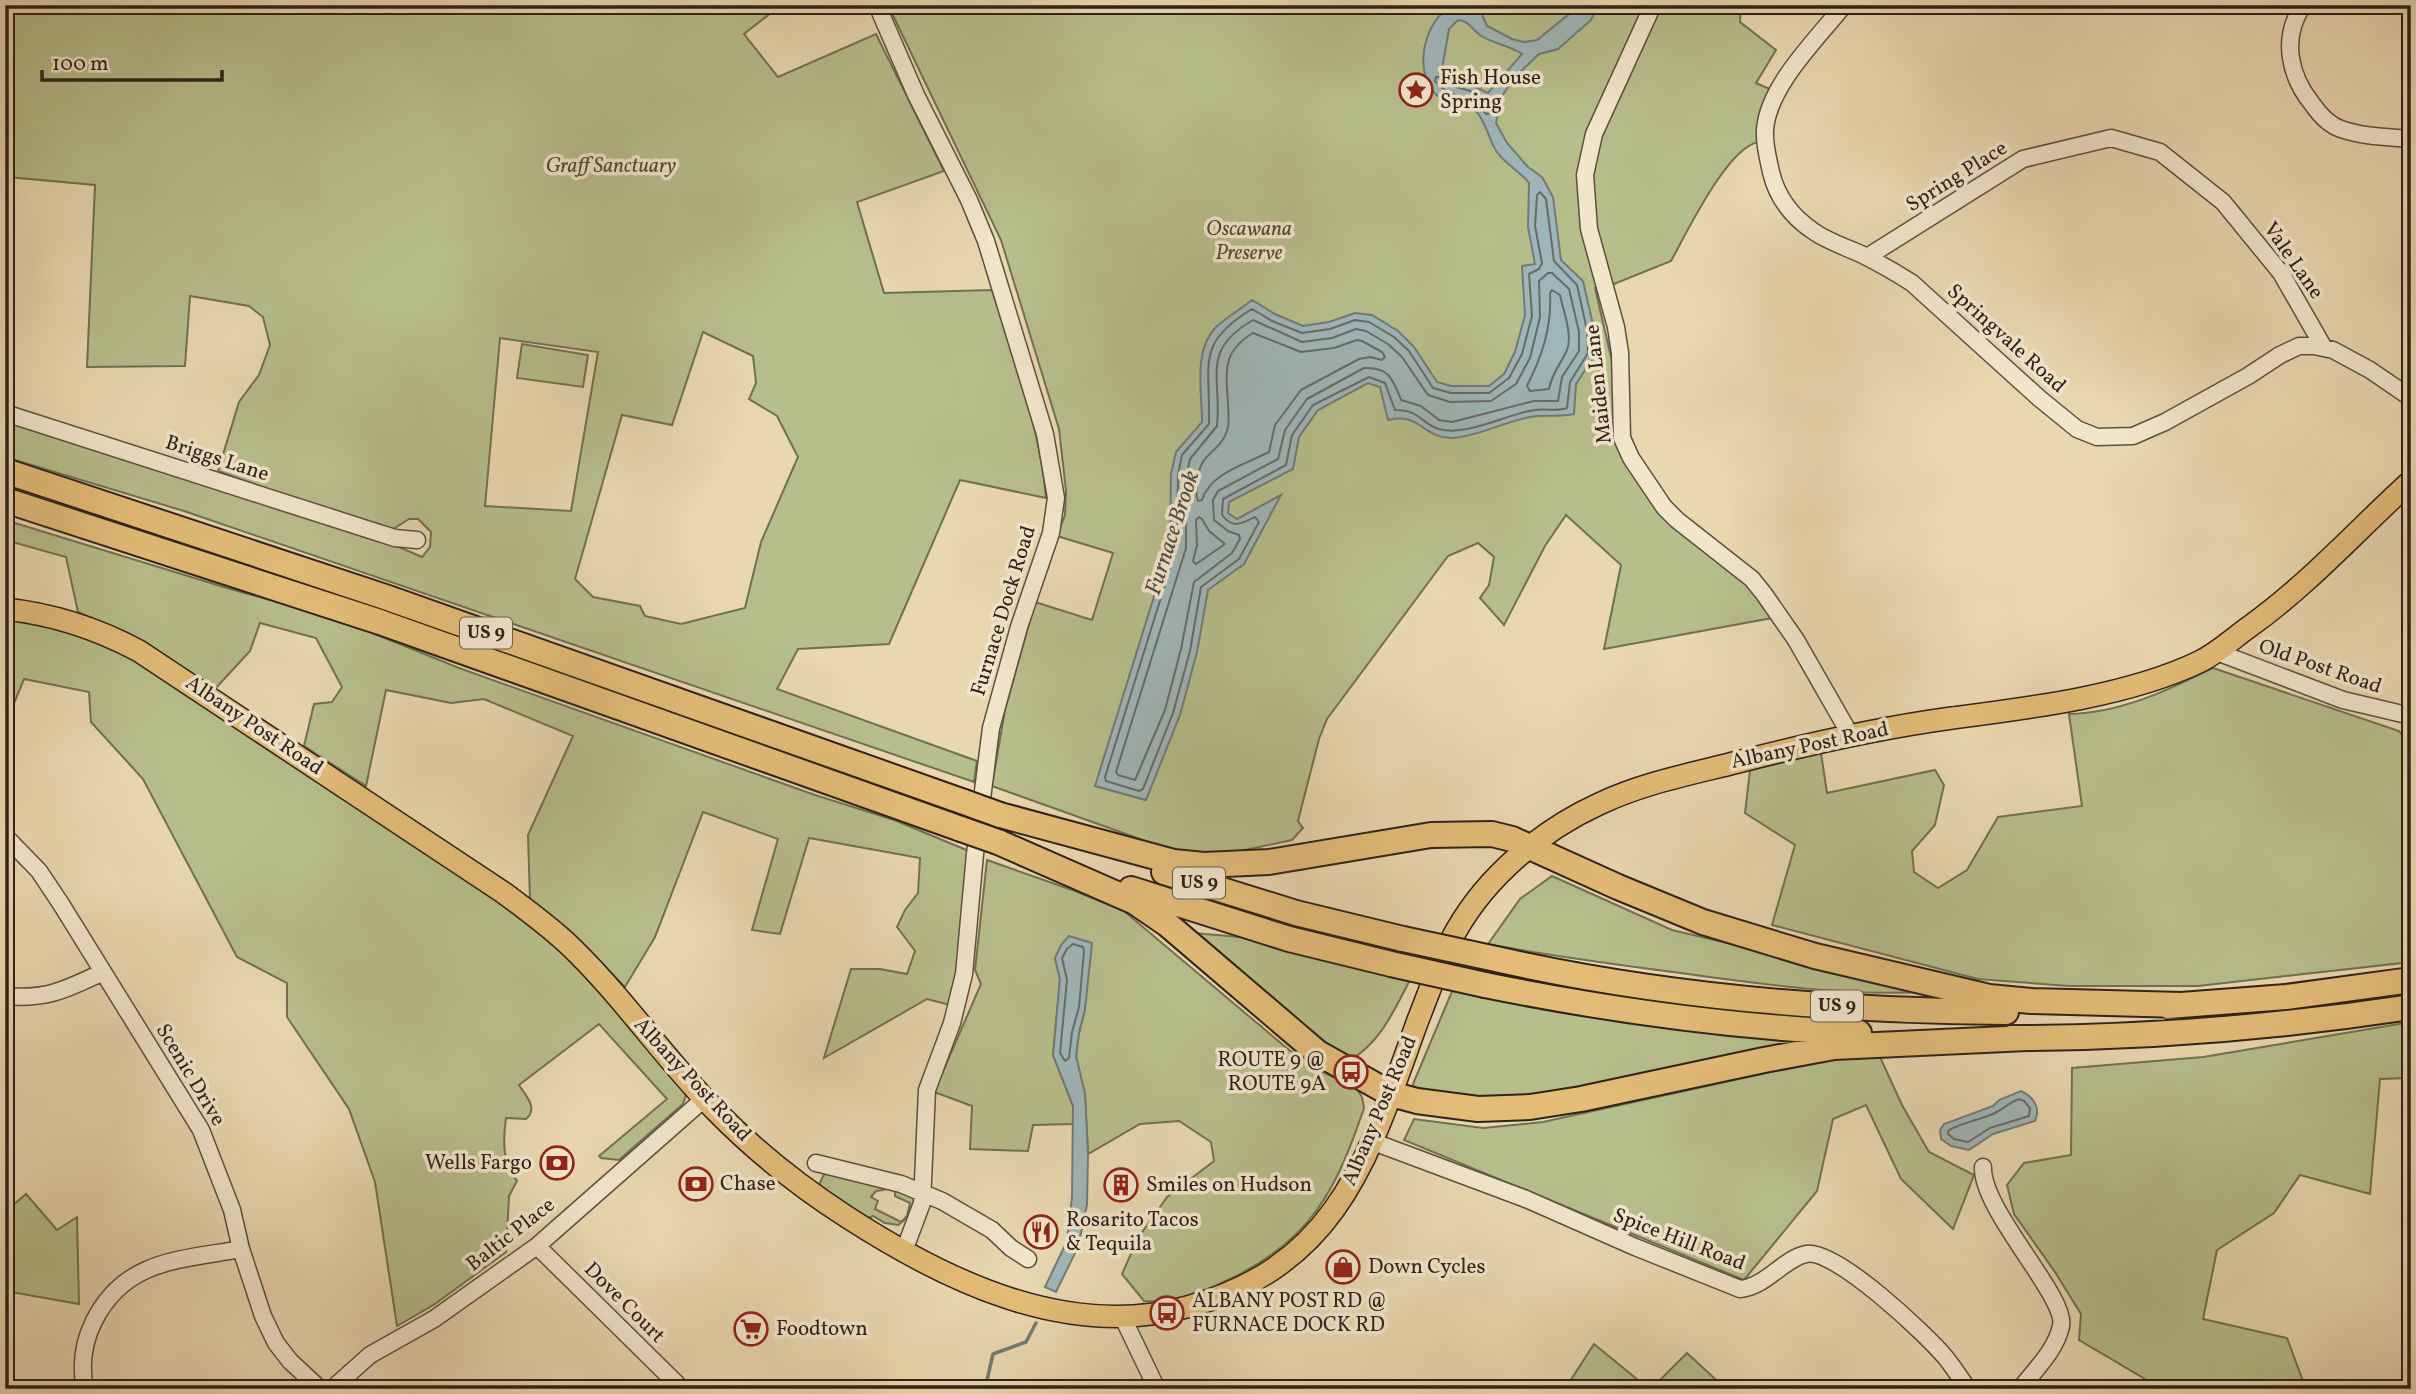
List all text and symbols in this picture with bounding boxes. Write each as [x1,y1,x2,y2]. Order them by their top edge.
scale bar [42,38,222,82]
text: 100 m [52,50,109,79]
place label: Fish House Spring [1440,64,1541,117]
place icon: Fish House Spring [1397,71,1435,109]
street label: Spring Place [1901,134,2013,220]
park label: Graff Sanctuary [546,152,677,181]
park label: Oscawana Preserve [1206,215,1292,268]
street label: Vale Lane [2256,217,2330,305]
street label: Springvale Road [1940,278,2072,400]
street label: Maiden Lane [1578,323,1620,445]
street label: Briggs Lane [161,429,273,489]
water label: Furnace Brook [1138,466,1208,599]
street label: Furnace Dock Road [964,522,1044,700]
road number: US 9 [460,618,512,648]
street label: Old Post Road [2254,632,2386,702]
street label: Albany Post Road [179,669,329,783]
street label: Albany Post Road [1728,715,1892,777]
road number: US 9 [1173,868,1225,898]
road number: US 9 [1811,990,1863,1022]
street label: Albany Post Road [627,1011,757,1149]
street label: Scenic Drive [148,1018,232,1132]
street label: Albany Post Road [1335,1031,1425,1191]
place label: ROUTE 9 @ ROUTE 9A [1218,1046,1326,1099]
bus stop icon: ROUTE 9 @ ROUTE 9A [1332,1053,1370,1091]
bank icon: Wells Fargo [538,1144,576,1182]
place label: Wells Fargo [425,1149,532,1178]
bank icon: Chase [677,1165,715,1203]
building icon: Smiles on Hudson [1102,1166,1140,1204]
place label: Chase [720,1170,776,1199]
place label: Smiles on Hudson [1146,1171,1312,1200]
street label: Baltic Place [461,1191,561,1279]
street label: Spice Hill Road [1609,1201,1749,1279]
place label: Rosarito Tacos & Tequila [1066,1206,1199,1259]
restaurant icon: Rosarito Tacos & Tequila [1022,1213,1060,1251]
shop icon: Down Cycles [1324,1248,1362,1286]
place label: Down Cycles [1368,1253,1485,1282]
street label: Dove Court [577,1256,671,1350]
place label: ALBANY POST RD @ FURNACE DOCK RD [1192,1287,1387,1340]
bus stop icon: ALBANY POST RD @ FURNACE DOCK RD [1148,1294,1186,1332]
supermarket icon: Foodtown [732,1310,770,1348]
place label: Foodtown [776,1315,868,1344]

